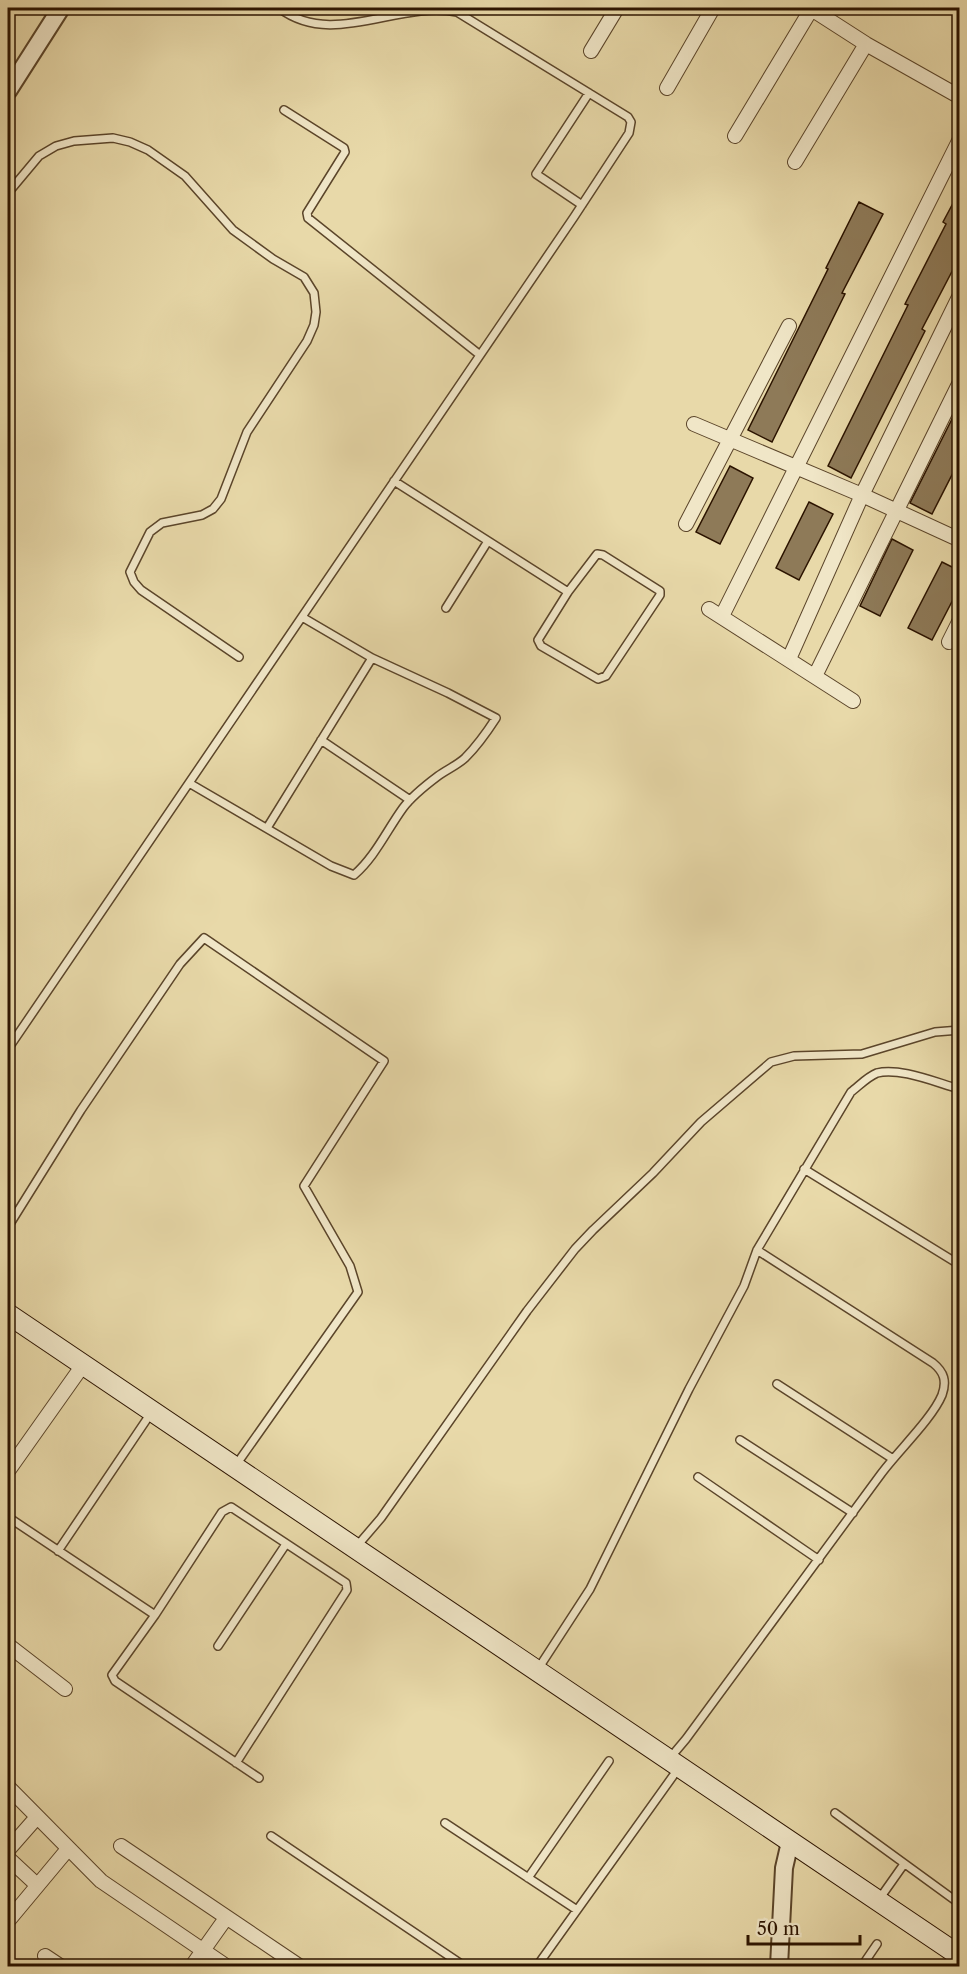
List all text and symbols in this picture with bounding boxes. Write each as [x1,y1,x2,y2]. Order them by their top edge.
scale bar [748,1908,860,1946]
text: 50 m [757,1918,800,1940]

